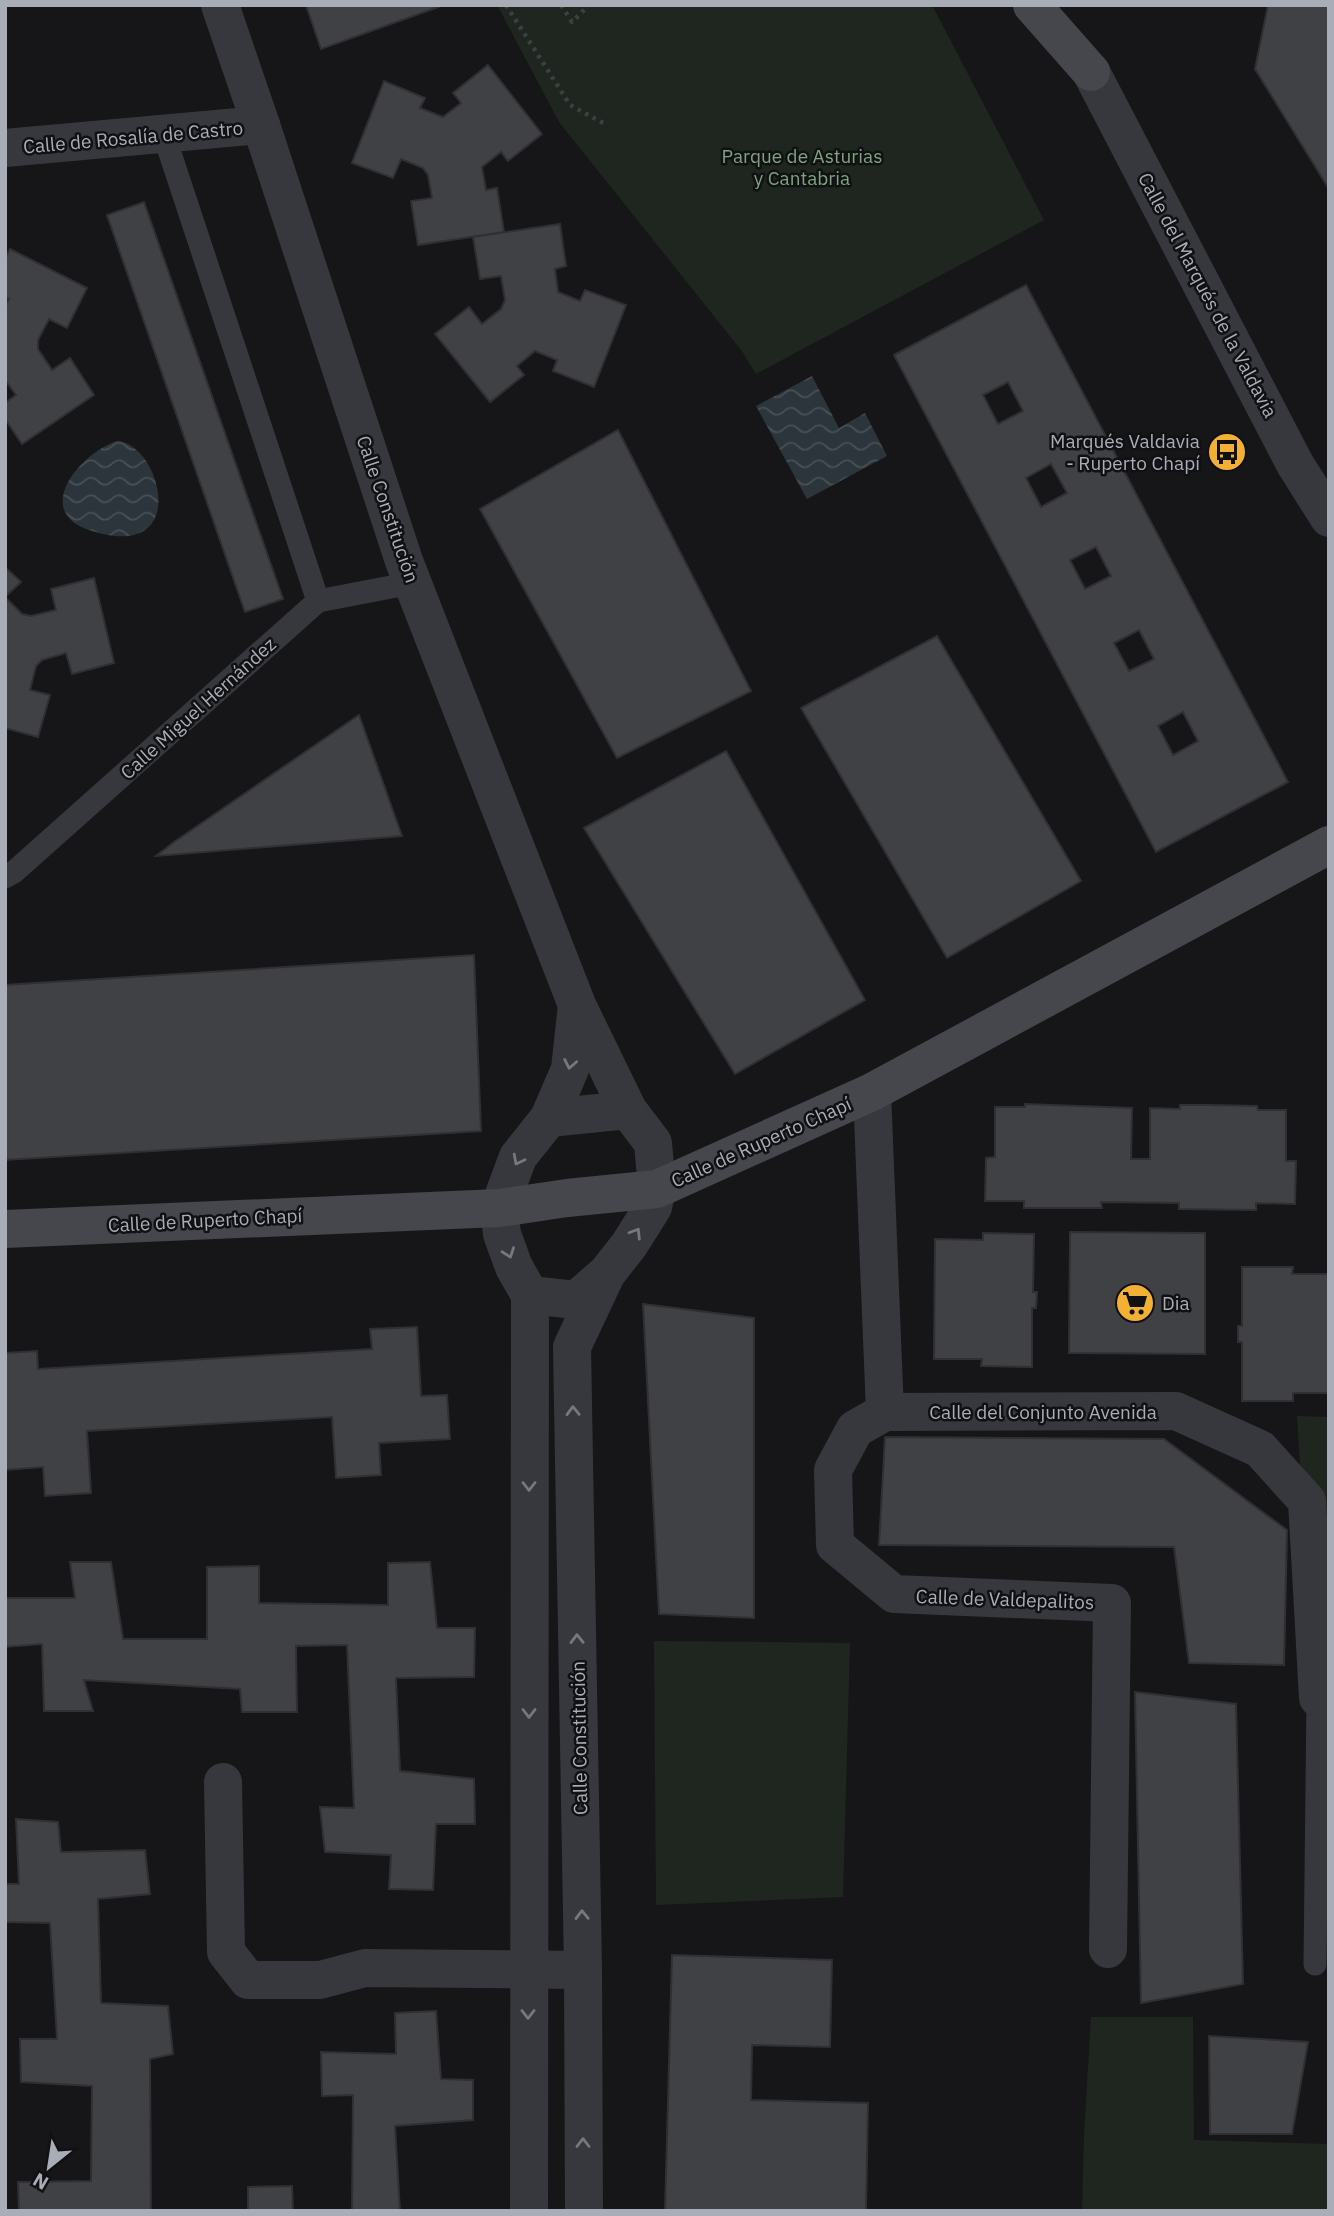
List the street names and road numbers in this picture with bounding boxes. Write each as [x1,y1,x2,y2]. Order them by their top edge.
street label: Calle de Rosalía de Castro [22,115,244,159]
street label: Calle del Marqués de la Valdavia [1133,168,1283,422]
street label: Calle Constitución [352,432,424,586]
street label: Calle Miguel Hernández [115,632,281,784]
street label: Calle de Ruperto Chapí [667,1091,855,1193]
street label: Calle de Ruperto Chapí [107,1203,303,1237]
street label: Calle del Conjunto Avenida [929,1400,1157,1424]
street label: Calle de Valdepalitos [915,1584,1095,1614]
street label: Calle Constitución [566,1661,592,1815]

